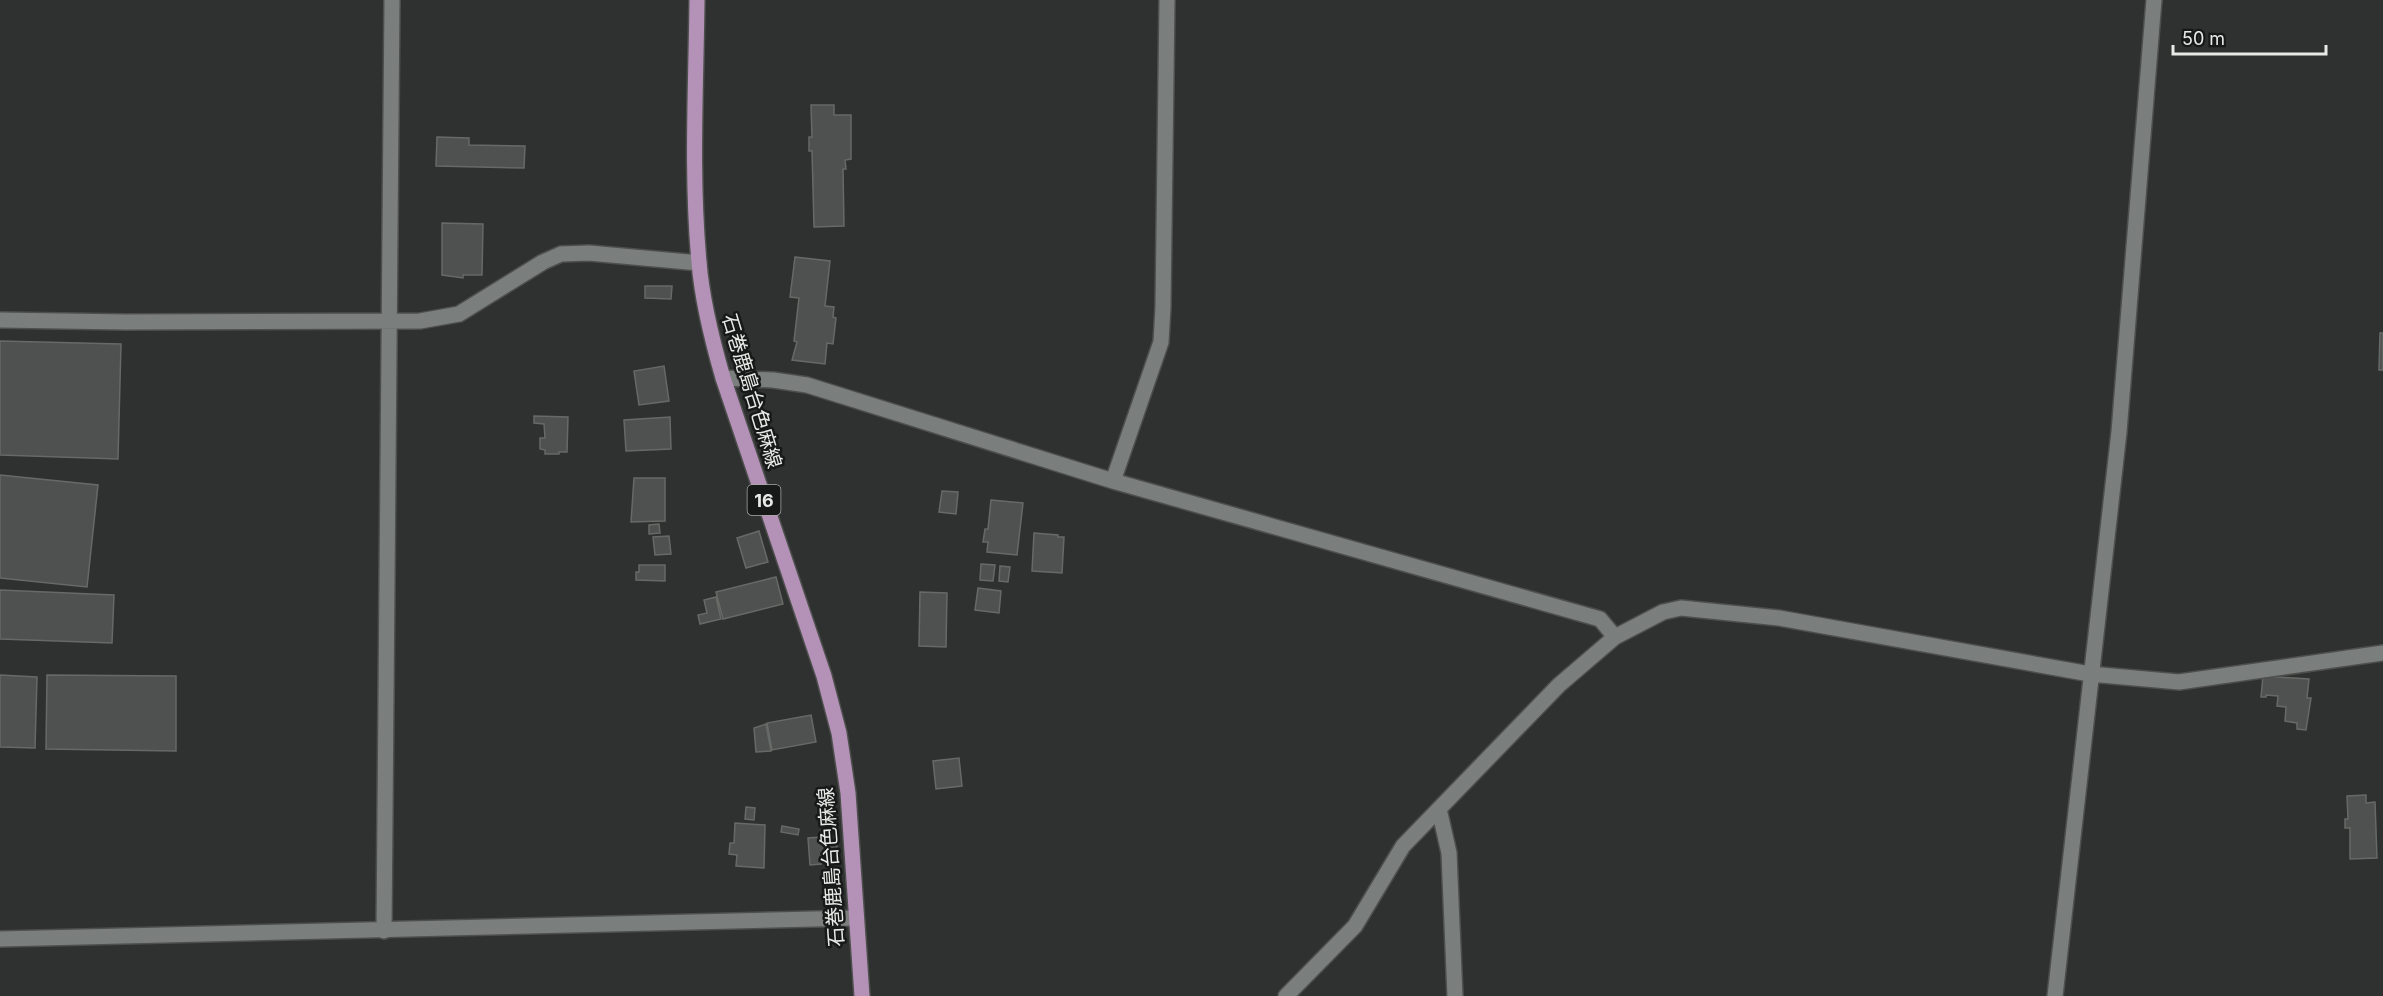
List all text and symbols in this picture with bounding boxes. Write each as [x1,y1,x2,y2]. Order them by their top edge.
scale bar [2173,18,2326,56]
text: 50 m [2182,28,2225,49]
street label: 石巻鹿島台色麻線 [717,311,787,471]
road number: 16 [748,485,780,515]
street label: 石巻鹿島台色麻線 [813,786,849,948]

